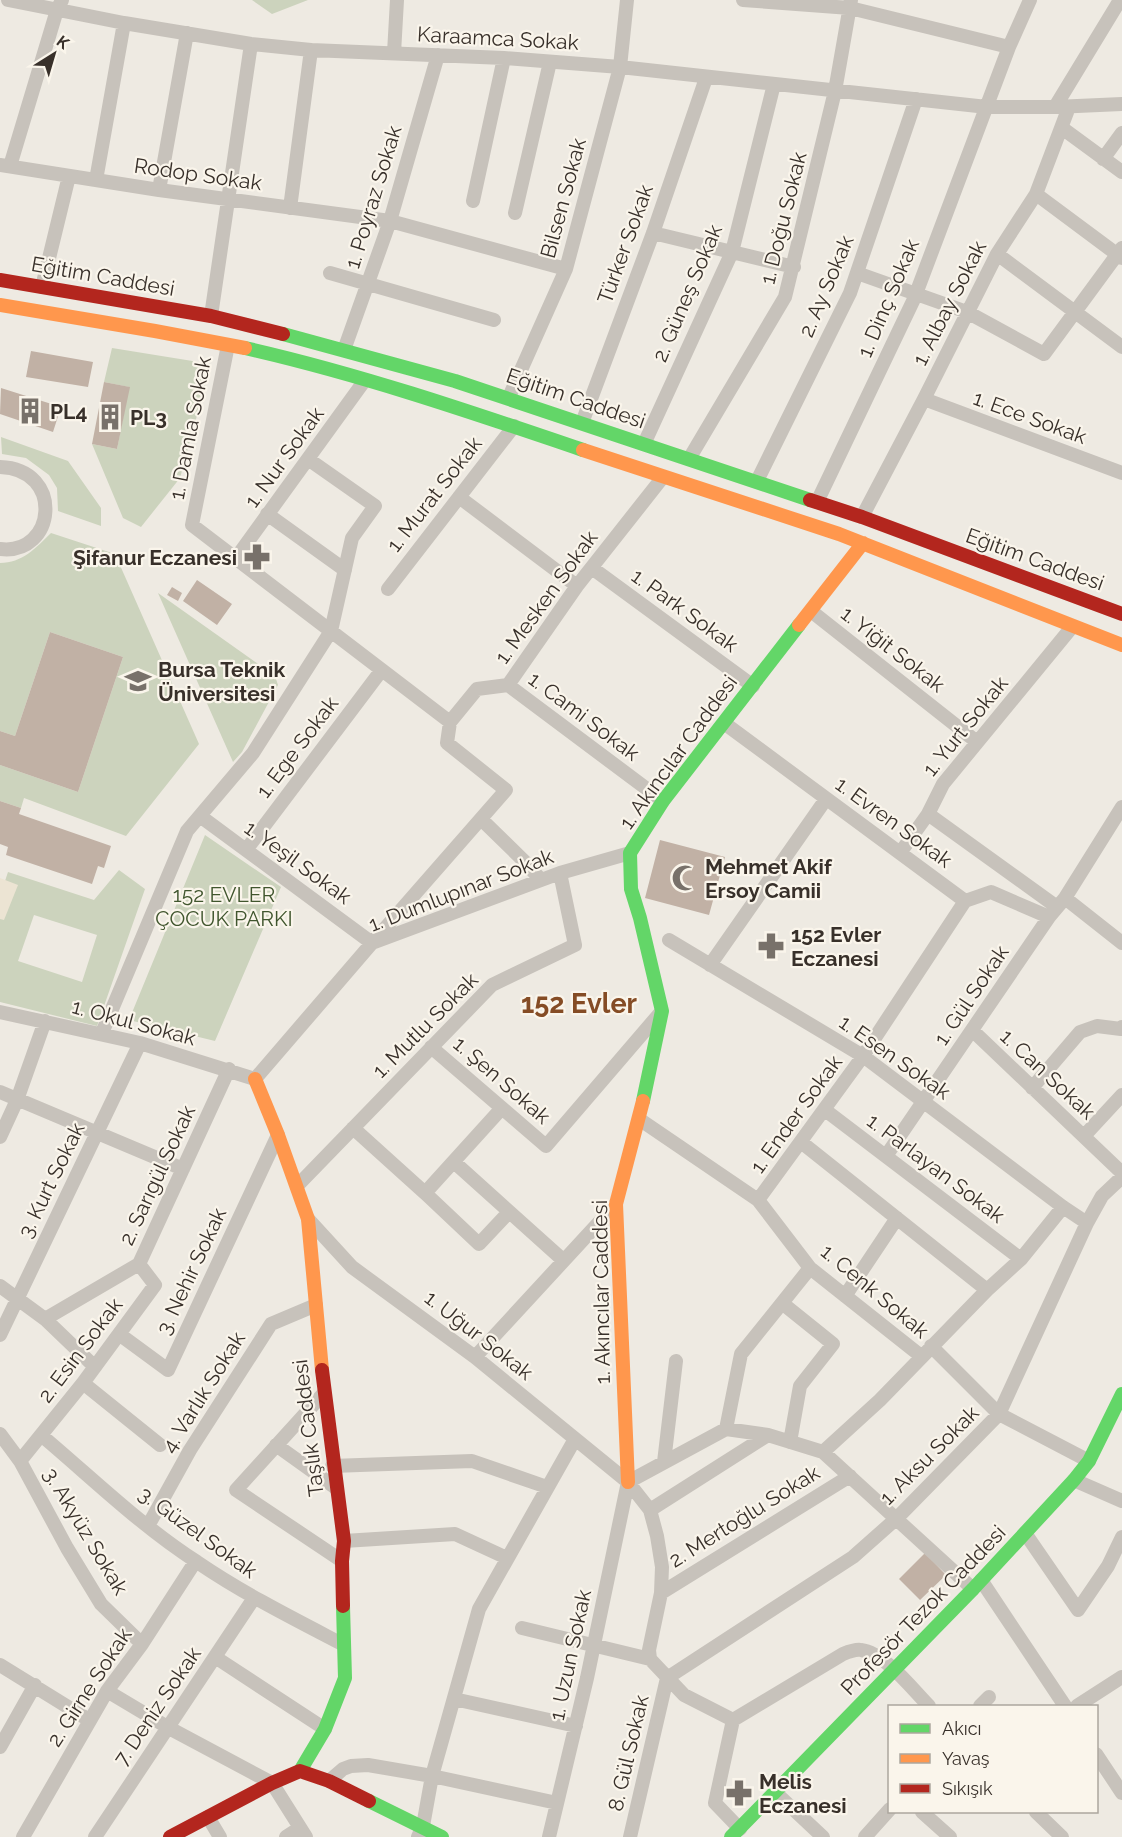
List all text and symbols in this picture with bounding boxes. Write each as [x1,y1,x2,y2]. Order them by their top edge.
street label: Karaamca Sokak [417,21,579,55]
north arrow [24,24,84,84]
text: K [53,32,73,53]
street label: 1. Poyraz Sokak [339,123,407,271]
street label: Bilsen Sokak [535,135,591,261]
street label: 1. Doğu Sokak [754,149,812,287]
street label: Rodop Sokak [133,153,263,195]
street label: Türker Sokak [592,181,658,307]
street label: 2. Güneş Sokak [647,221,727,365]
street label: 2. Ay Sokak [793,231,859,341]
street label: 1. Dinç Sokak [852,235,924,361]
street label: 1. Albay Sokak [907,236,991,370]
street label: Eğitim Caddesi [29,251,177,301]
street label: 1. Damla Sokak [164,354,216,502]
street label: Eğitim Caddesi [503,363,649,433]
street label: 1. Ece Sokak [970,385,1090,449]
building icon: PL4 [15,396,45,426]
place label: PL4 [50,399,87,424]
building icon: PL3 [95,402,125,432]
street label: 1. Nur Sokak [239,402,329,512]
place label: PL3 [130,405,167,430]
street label: 1. Murat Sokak [381,431,487,557]
street label: Eğitim Caddesi [962,522,1108,596]
street label: 1. Mesken Sokak [489,526,603,668]
pharmacy icon: Şifanur Eczanesi [242,542,272,572]
place label: Şifanur Eczanesi [73,545,237,570]
street label: 1. Park Sokak [627,563,743,657]
street label: 1. Yiğit Sokak [836,601,950,697]
place label: Bursa Teknik Üniversitesi [158,657,285,706]
school or university icon: Bursa Teknik Üniversitesi [123,666,153,696]
street label: 1. Cami Sokak [524,666,644,766]
street label: 1. Akıncılar Caddesi [614,670,742,834]
street label: 1. Yurt Sokak [917,671,1013,781]
street label: 1. Ege Sokak [251,691,343,803]
street label: 1. Evren Sokak [831,771,957,873]
street label: 1. Yeşil Sokak [240,815,356,909]
street label: 1. Dumlupınar Sokak [365,843,557,937]
place label: Mehmet Akif Ersoy Camii [705,854,833,903]
mosque icon: Mehmet Akif Ersoy Camii [670,863,700,893]
park label: 152 EVLER ÇOCUK PARKI [155,882,293,931]
place label: 152 Evler Eczanesi [791,922,881,971]
pharmacy icon: 152 Evler Eczanesi [756,931,786,961]
street label: 1. Gül Sokak [928,940,1014,1050]
street label: 1. Mutlu Sokak [367,967,483,1083]
district label: 152 Evler [521,988,638,1019]
street label: 1. Okul Sokak [69,993,199,1051]
street label: 1. Esen Sokak [835,1009,955,1105]
street label: 1. Can Sokak [995,1024,1101,1124]
street label: 1. Şen Sokak [449,1031,555,1129]
street label: 1. Ender Sokak [745,1050,847,1178]
street label: 2. Sarıgül Sokak [114,1101,200,1249]
street label: 1. Parlayan Sokak [862,1108,1010,1228]
street label: 3. Kurt Sokak [12,1118,90,1242]
street label: 1. Akıncılar Caddesi [587,1200,615,1384]
street label: 3. Nehir Sokak [151,1204,231,1338]
street label: 1. Cenk Sokak [816,1239,934,1343]
street label: 1. Uğur Sokak [420,1285,538,1385]
street label: 2. Esin Sokak [33,1293,127,1407]
street label: 4. Varlık Sokak [156,1327,250,1457]
street label: Taşlık Caddesi [287,1358,329,1498]
street label: 1. Aksu Sokak [874,1400,984,1510]
street label: 2. Mertoğlu Sokak [664,1460,824,1572]
street label: 3. Akyüz Sokak [38,1463,134,1599]
street label: 3. Güzel Sokak [134,1481,262,1583]
street label: Profesör Tezok Caddesi [835,1520,1011,1700]
street label: 1. Uzun Sokak [544,1587,596,1723]
street label: 2. Girne Sokak [41,1623,137,1751]
street label: 7. Deniz Sokak [108,1642,206,1770]
street label: 8. Gül Sokak [602,1692,654,1814]
legend [888,1705,1098,1813]
text: Akıcı [942,1718,981,1739]
text: Yavaş [942,1748,990,1769]
place label: Melis Eczanesi [759,1769,847,1818]
pharmacy icon: Melis Eczanesi [724,1778,754,1808]
text: Sıkışık [942,1778,993,1799]

